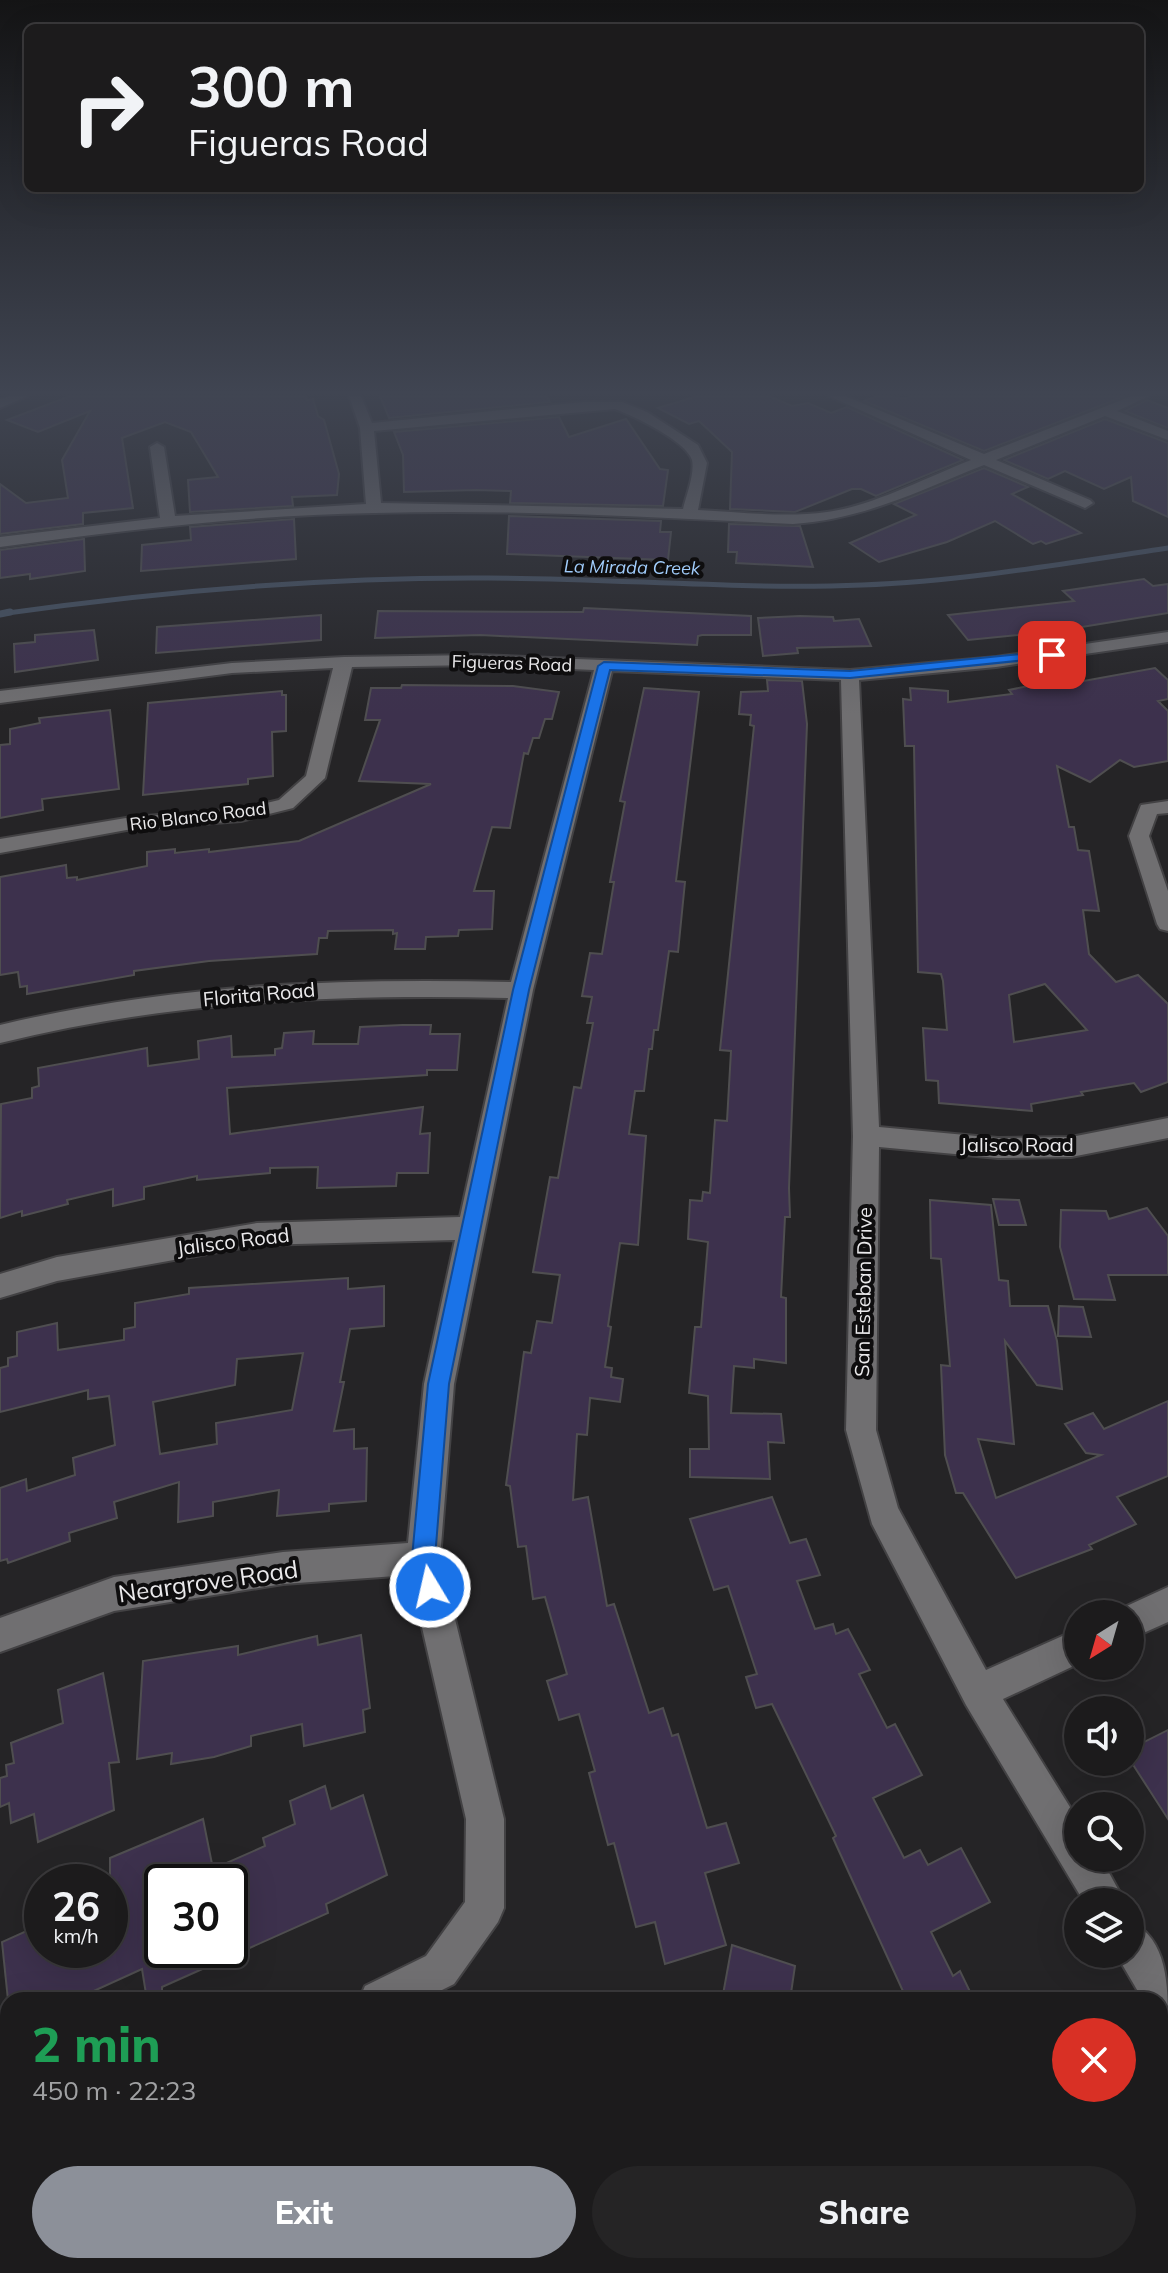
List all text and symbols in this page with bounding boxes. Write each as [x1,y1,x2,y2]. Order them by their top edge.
text: 300 m [188,51,355,121]
icon: right [56,56,160,160]
text: Figueras Road [188,120,429,165]
water label: La Mirada Creek [564,554,701,580]
pin [1018,621,1086,689]
icon: arrive [1030,633,1074,677]
street label: Figueras Road [451,649,573,677]
street label: Rio Blanco Road [128,796,268,836]
street label: Florita Road [202,977,316,1011]
street label: Jalisco Road [960,1132,1074,1157]
street label: San Esteban Drive [849,1207,877,1377]
street label: Jalisco Road [175,1222,291,1260]
position arrow [388,1545,472,1629]
street label: Neargrove Road [116,1554,300,1608]
north arrow [1064,1600,1144,1680]
map controls [1064,1600,1144,1968]
button: sound [1064,1696,1144,1776]
button: search [1064,1792,1144,1872]
speed limit sign: 30 [144,1864,248,1968]
text: 26 [52,1881,100,1931]
button: layers [1064,1888,1144,1968]
text: km/h [53,1923,99,1948]
text: 2 min [32,2014,161,2074]
button: close [1052,2018,1136,2102]
text: 450 m · 22:23 [32,2074,196,2107]
button: Exit [32,2166,576,2258]
button: Share [592,2166,1136,2258]

